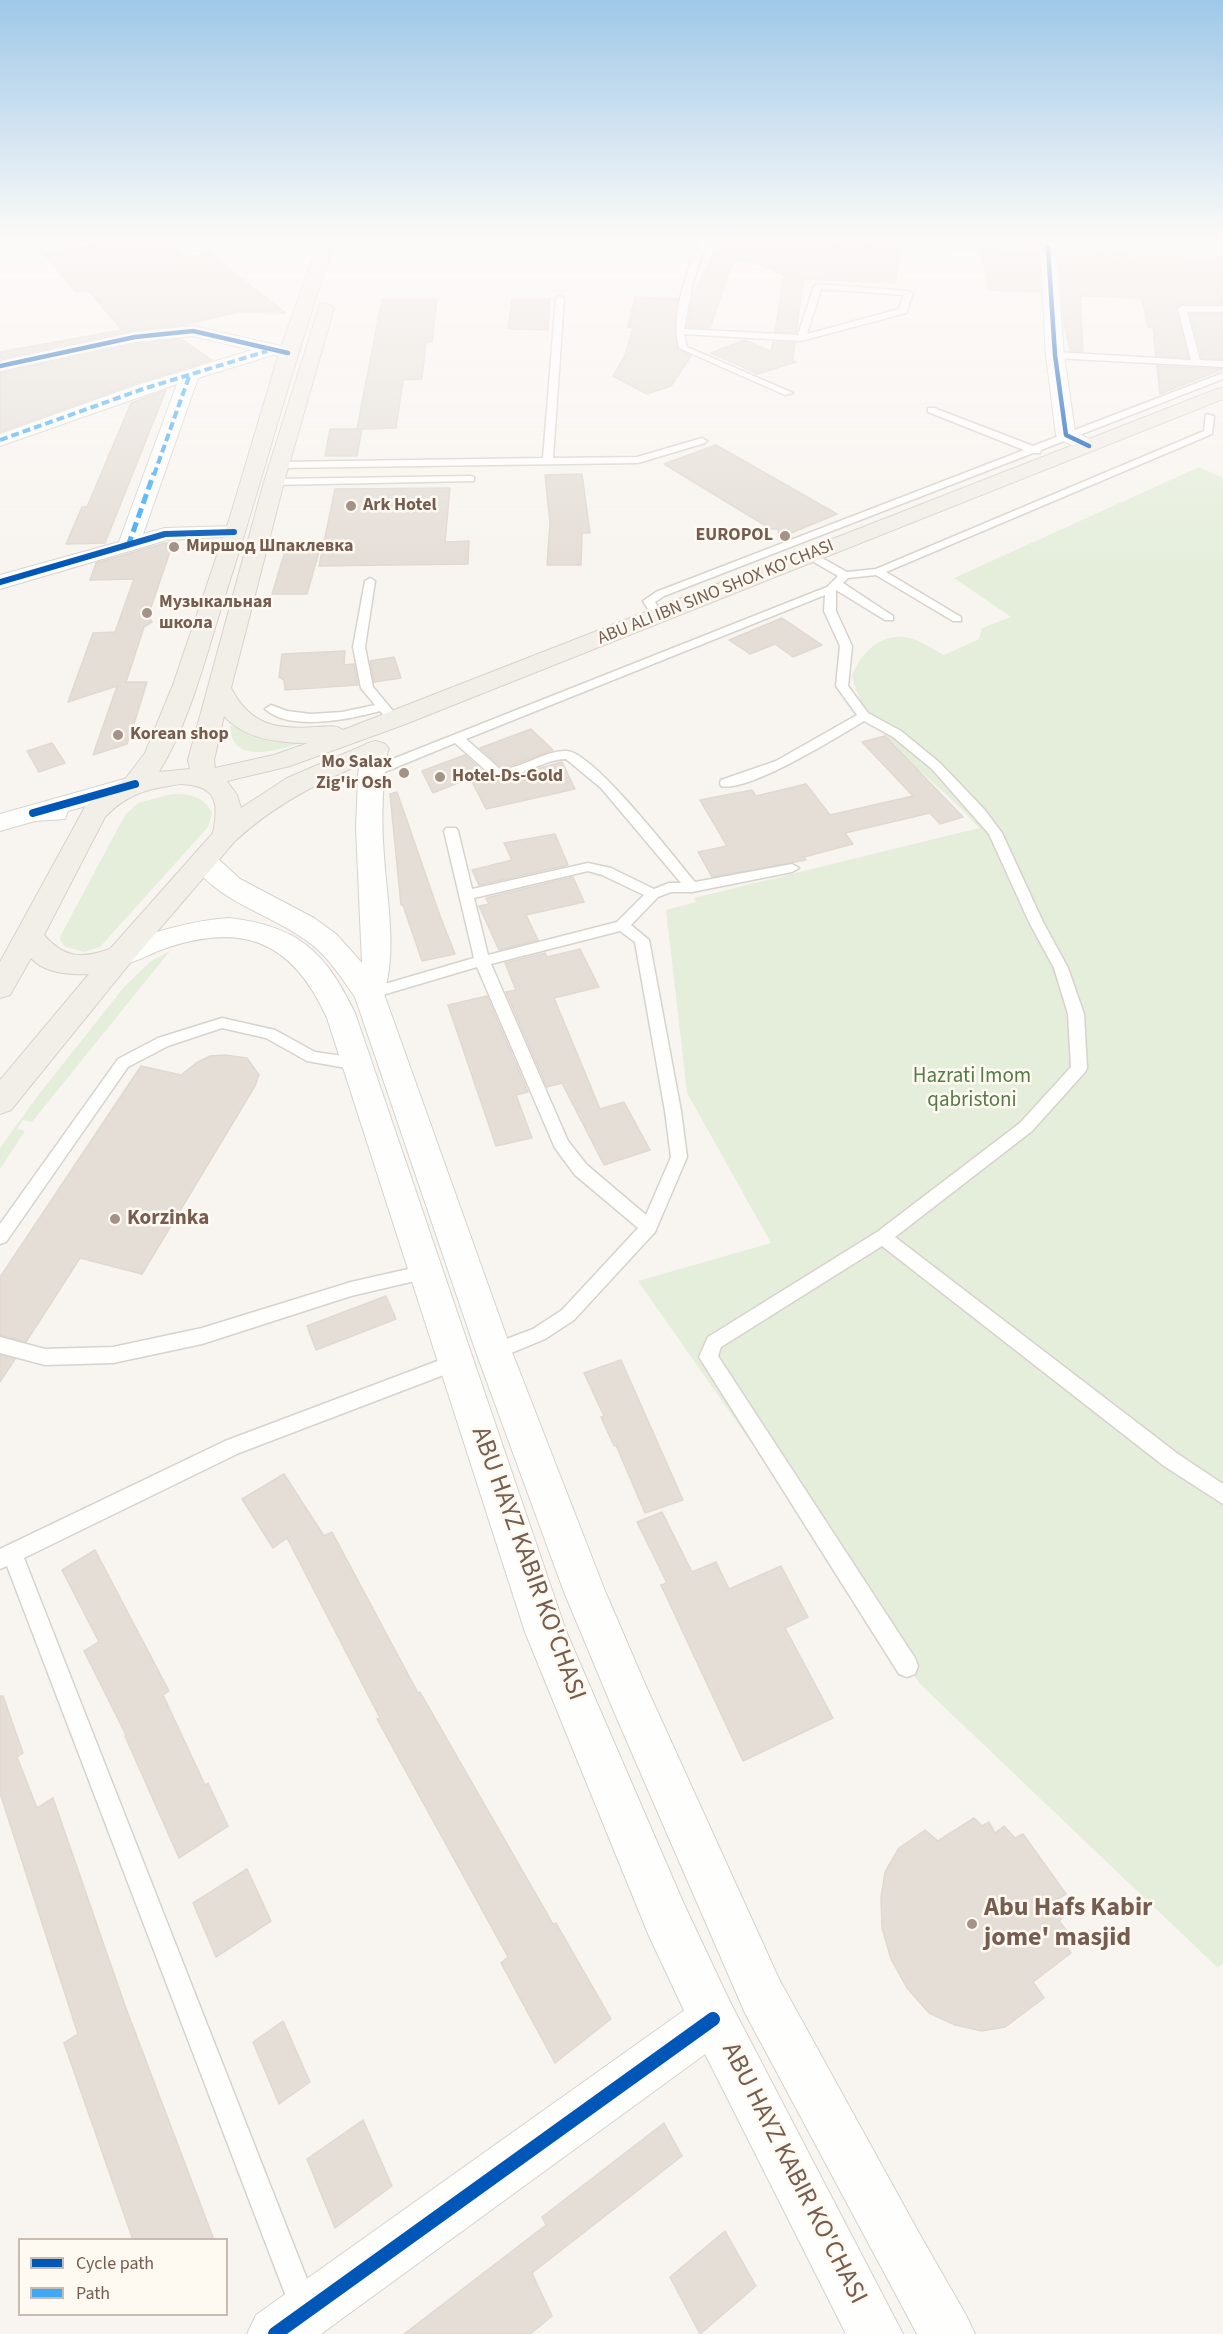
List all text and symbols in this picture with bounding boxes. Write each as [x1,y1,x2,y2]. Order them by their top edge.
place label: Ark Hotel [363,495,437,517]
marker: Ark Hotel [344,499,358,513]
place label: EUROPOL [695,525,773,547]
marker: EUROPOL [778,529,792,543]
place label: Миршод Шпаклевка [186,536,354,558]
street label: ABU ALI IBN SINO SHOX KO'CHASI [595,536,837,650]
marker: Миршод Шпаклевка [167,540,181,554]
place label: Музыкальная школа [159,592,272,634]
marker: Музыкальная школа [140,606,154,620]
place label: Korean shop [130,724,229,746]
marker: Korean shop [111,728,125,742]
place label: Mo Salax Zig'ir Osh [316,752,392,795]
marker: Mo Salax Zig'ir Osh [397,766,411,780]
place label: Hotel-Ds-Gold [452,766,563,788]
marker: Hotel-Ds-Gold [433,770,447,784]
park label: Hazrati Imom qabristoni [913,1064,1031,1114]
place label: Korzinka [127,1206,209,1232]
marker: Korzinka [108,1212,122,1226]
street label: ABU HAYZ KABIR KO'CHASI [463,1423,591,1705]
place label: Abu Hafs Kabir jome' masjid [984,1893,1152,1954]
marker: Abu Hafs Kabir jome' masjid [965,1917,979,1931]
street label: ABU HAYZ KABIR KO'CHASI [714,2038,872,2310]
legend [18,2238,228,2316]
text: Cycle path [76,2251,154,2276]
text: Path [76,2281,110,2306]

